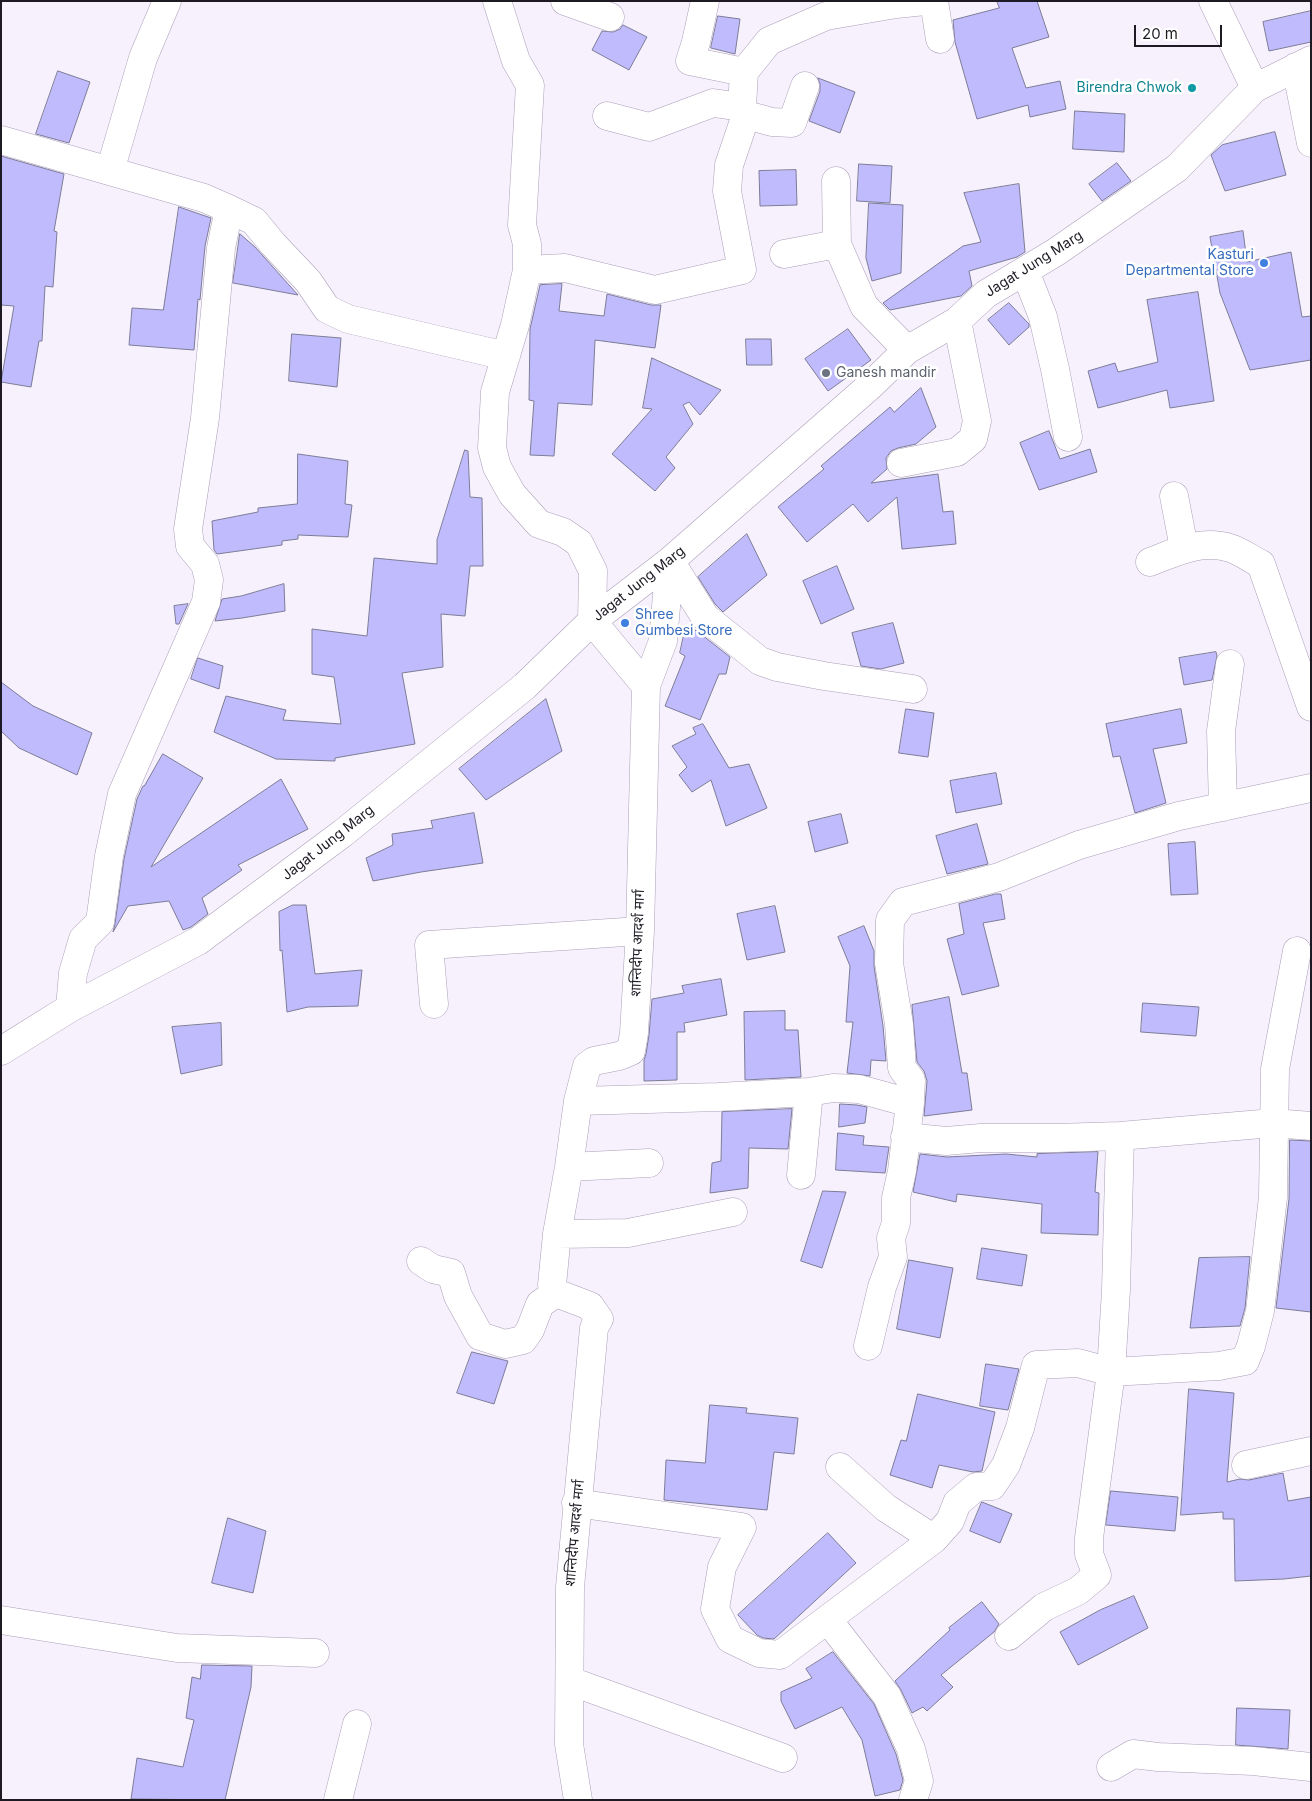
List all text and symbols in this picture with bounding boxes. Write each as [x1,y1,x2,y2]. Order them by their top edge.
scale bar [1137,15,1224,47]
text: 20 m [1142,24,1178,43]
place label: Birendra Chwok [1077,80,1182,96]
marker: Birendra Chwok [1186,82,1198,94]
street label: Jagat Jung Marg [982,227,1086,301]
place label: Kasturi Departmental Store [1126,247,1254,280]
marker: Kasturi Departmental Store [1258,257,1270,269]
place label: Ganesh mandir [836,365,936,381]
marker: Ganesh mandir [820,367,832,379]
street label: Jagat Jung Marg [590,543,688,625]
place label: Shree Gumbesi Store [635,607,732,640]
marker: Shree Gumbesi Store [619,617,631,629]
street label: Jagat Jung Marg [279,802,377,884]
street label: शान्तिदीप आदर्श मार्ग [628,889,648,997]
street label: शान्तिदीप आदर्श मार्ग [562,1479,588,1587]

